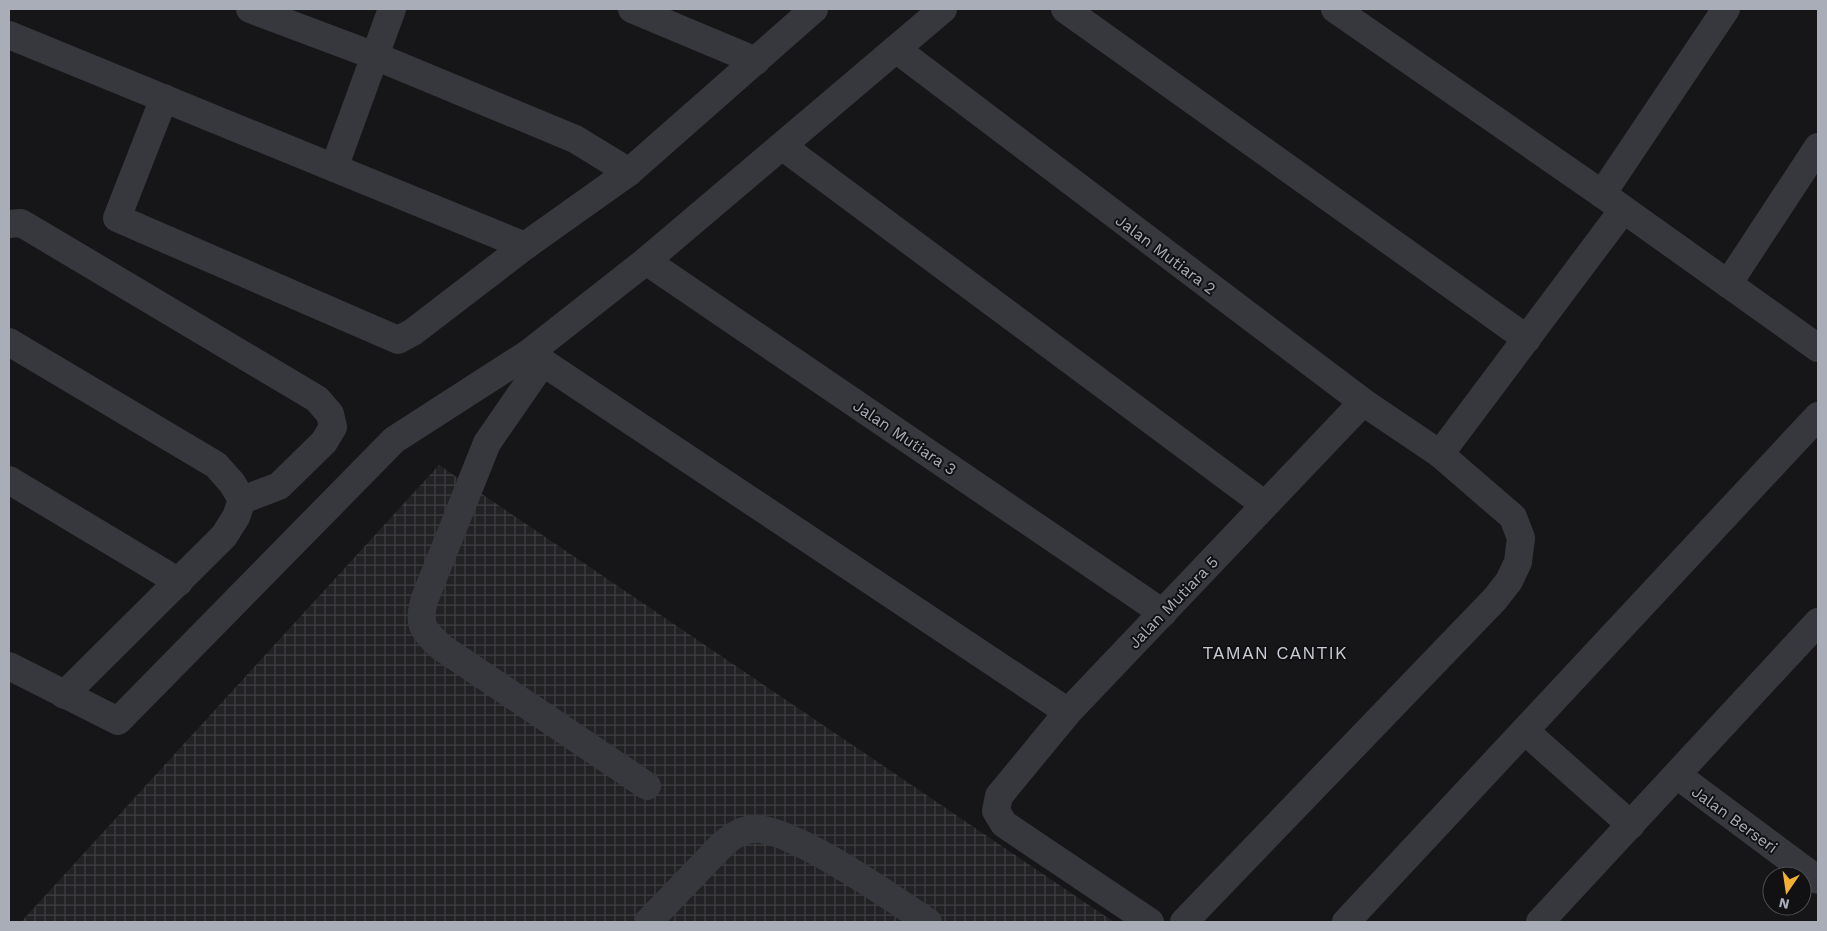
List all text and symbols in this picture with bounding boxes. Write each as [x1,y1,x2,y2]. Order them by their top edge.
street label: Jalan Mutiara 2 [1112,211,1219,298]
street label: Jalan Mutiara 3 [850,396,960,479]
street label: Jalan Mutiara 5 [1125,552,1222,652]
district label: TAMAN CANTIK [1202,642,1348,663]
street label: Jalan Berseri [1688,782,1781,857]
north arrow [1762,866,1812,916]
text: N [1777,895,1791,913]

